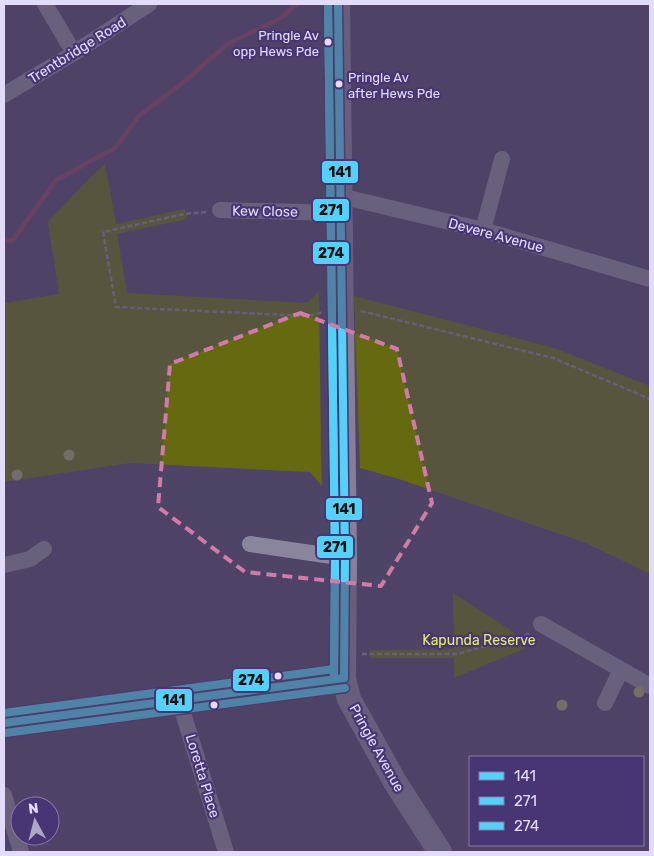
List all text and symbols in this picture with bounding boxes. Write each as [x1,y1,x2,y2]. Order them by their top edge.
street label: Trentbridge Road [25,14,129,87]
place label: Pringle Av opp Hews Pde [233,28,319,59]
marker: Pringle Av opp Hews Pde [323,37,333,47]
place label: Pringle Av after Hews Pde [348,70,440,101]
marker: Pringle Av after Hews Pde [334,79,344,89]
line badge: 141 [321,160,359,184]
text: 141 [328,164,352,181]
line badge: 271 [312,198,350,222]
street label: Kew Close [232,202,298,221]
text: 271 [319,202,343,219]
street label: Devere Avenue [446,215,545,256]
line badge: 274 [312,241,350,265]
text: 274 [318,245,345,262]
line badge: 141 [325,497,363,521]
text: 141 [332,501,356,518]
line badge: 271 [316,535,354,559]
text: 271 [323,539,347,556]
park label: Kapunda Reserve [422,632,536,649]
line badge: 274 [232,668,270,692]
unlabelled marker [273,671,283,681]
text: 274 [238,672,265,689]
line badge: 141 [155,688,193,712]
text: 141 [162,692,186,709]
unlabelled marker [209,700,219,710]
street label: Pringle Avenue [345,701,408,795]
street label: Loretta Place [182,732,223,820]
legend [469,756,644,846]
text: 141 [514,767,536,785]
text: 271 [514,792,537,810]
north arrow [10,796,60,846]
text: N [27,800,40,818]
text: 274 [514,817,539,835]

